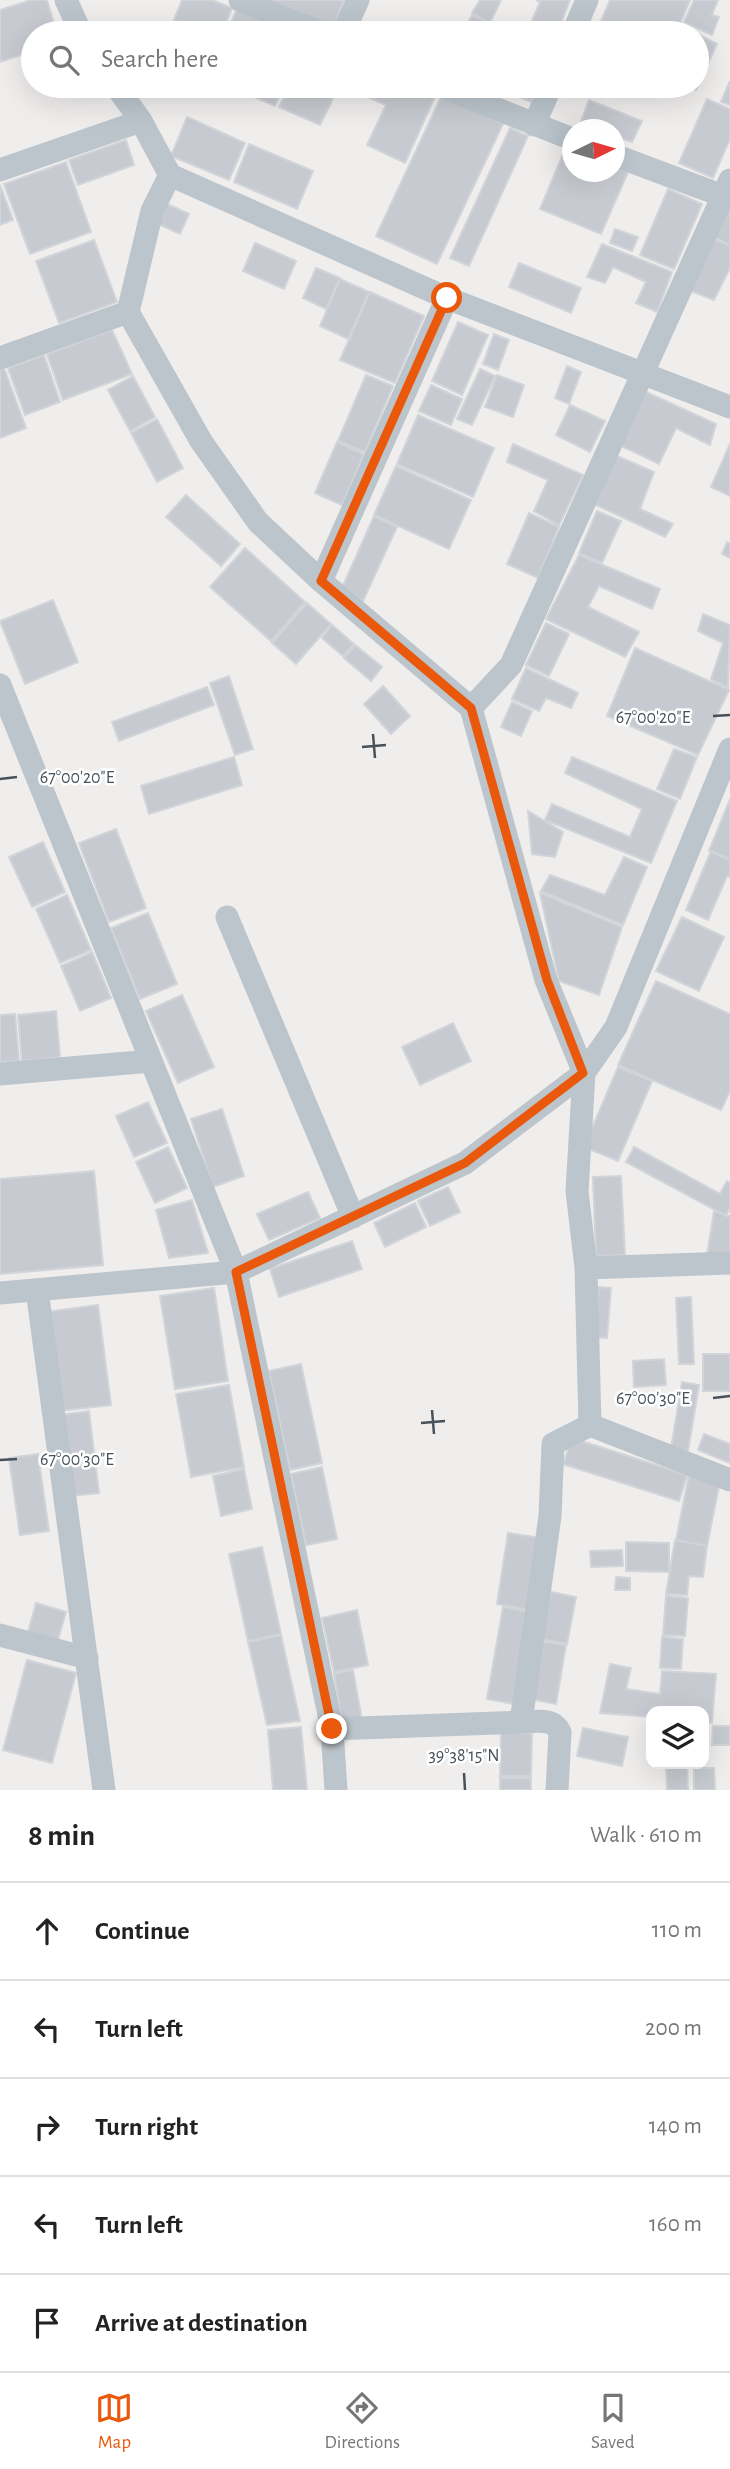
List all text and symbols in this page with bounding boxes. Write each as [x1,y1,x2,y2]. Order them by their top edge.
search box [21,21,709,98]
icon: search [45,41,83,79]
text: Search here [101,46,219,72]
north arrow [562,119,625,182]
route start [431,282,462,313]
text: 67°00'20"E [616,709,691,727]
text: 67°00'20"E [40,769,115,787]
text: 67°00'30"E [616,1390,690,1408]
text: 67°00'30"E [40,1451,114,1469]
map controls [646,1706,709,1769]
button: layers [646,1706,709,1769]
route end [316,1713,347,1744]
text: 39°38'15"N [428,1747,500,1765]
text: 8 min [28,1821,95,1851]
text: Walk · 610 m [590,1824,702,1847]
icon: ahead [28,1912,66,1950]
text: Continue [95,1918,190,1944]
text: 110 m [652,1919,702,1942]
icon: left [28,2010,66,2048]
text: Turn left [95,2016,183,2042]
text: 200 m [645,2017,702,2040]
icon: right [28,2108,66,2146]
text: Turn right [95,2114,198,2140]
text: 140 m [649,2115,702,2138]
icon: left [28,2206,66,2244]
text: Turn left [95,2212,183,2238]
text: 160 m [649,2213,702,2236]
icon: arrive [28,2304,66,2342]
text: Arrive at destination [95,2310,308,2336]
tab: Map [95,2389,133,2454]
tab: Directions [324,2389,400,2454]
tab: Saved [591,2389,635,2454]

